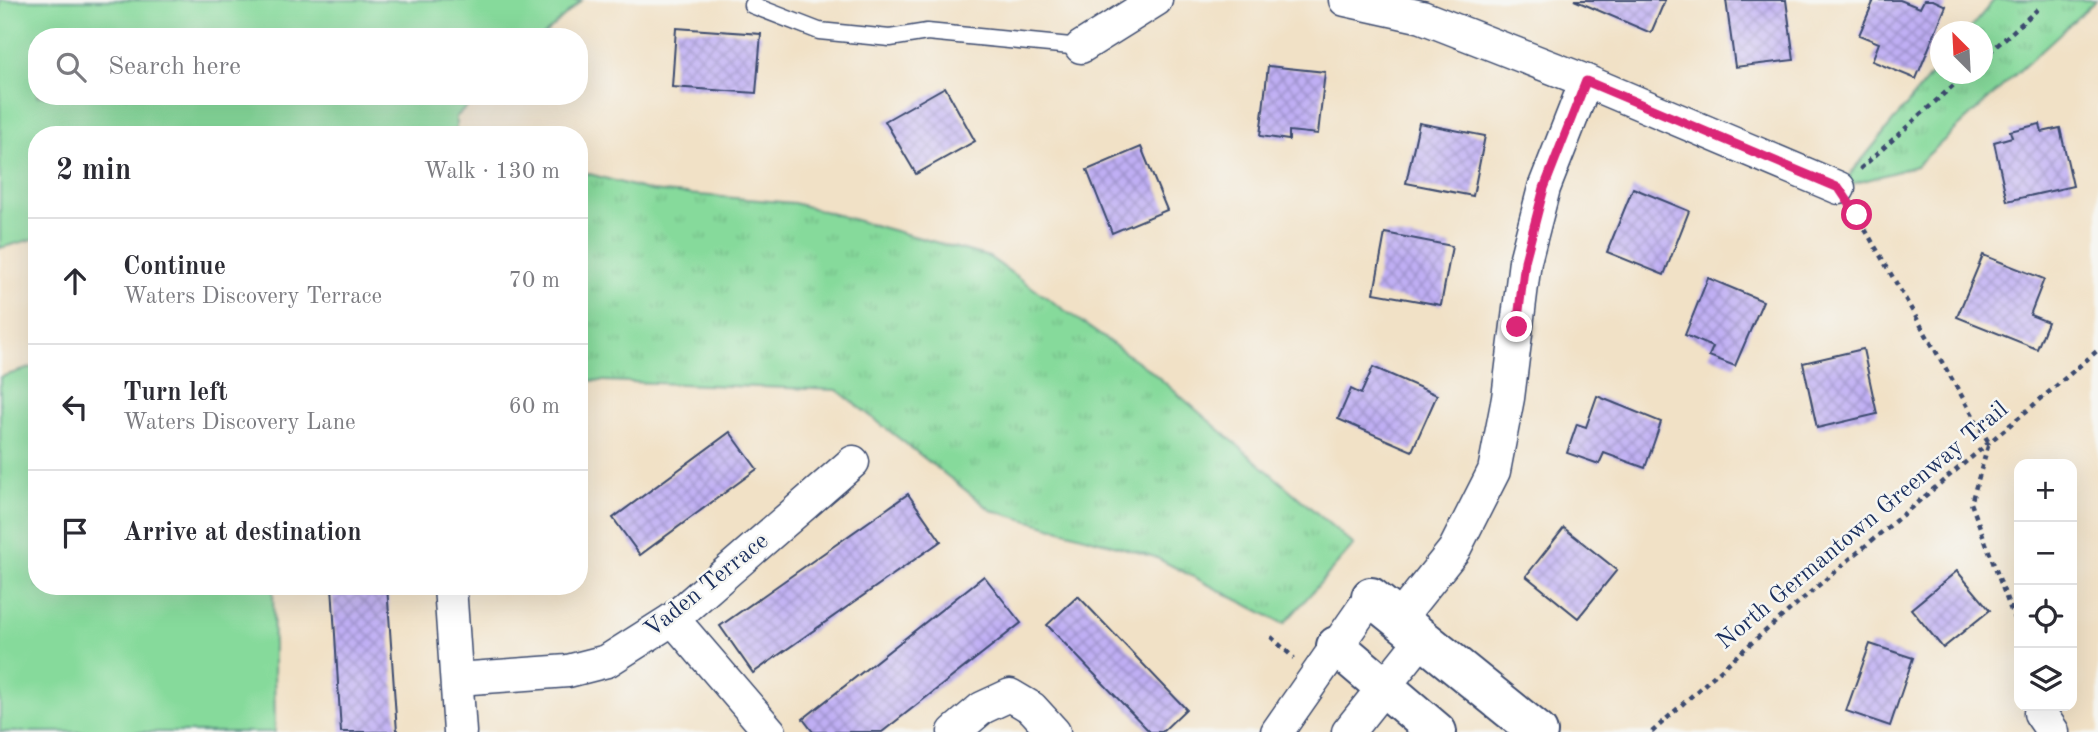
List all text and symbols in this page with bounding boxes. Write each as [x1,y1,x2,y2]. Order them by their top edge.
north arrow [1930,21,1993,84]
search box [28,28,588,105]
icon: search [52,48,90,86]
text: Search here [108,54,241,80]
text: 2 min [56,156,131,186]
text: Walk · 130 m [424,160,560,183]
route start [1841,199,1872,230]
text: Continue [123,254,226,280]
icon: ahead [56,262,94,300]
text: 70 m [509,269,560,292]
text: Waters Discovery Terrace [123,285,382,308]
route end [1501,311,1532,342]
text: Turn left [123,380,228,406]
icon: left [56,388,94,426]
text: 60 m [509,395,560,418]
street label: North Germantown Greenway Trail [1713,397,2013,655]
text: Waters Discovery Lane [123,411,356,434]
map controls [2014,459,2077,711]
button: + [2014,459,2077,522]
icon: arrive [56,514,94,552]
text: Arrive at destination [123,520,362,546]
button: − [2014,522,2077,585]
street label: Vaden Terrace [641,529,773,643]
button: locate [2014,585,2077,648]
button: layers [2014,648,2077,711]

